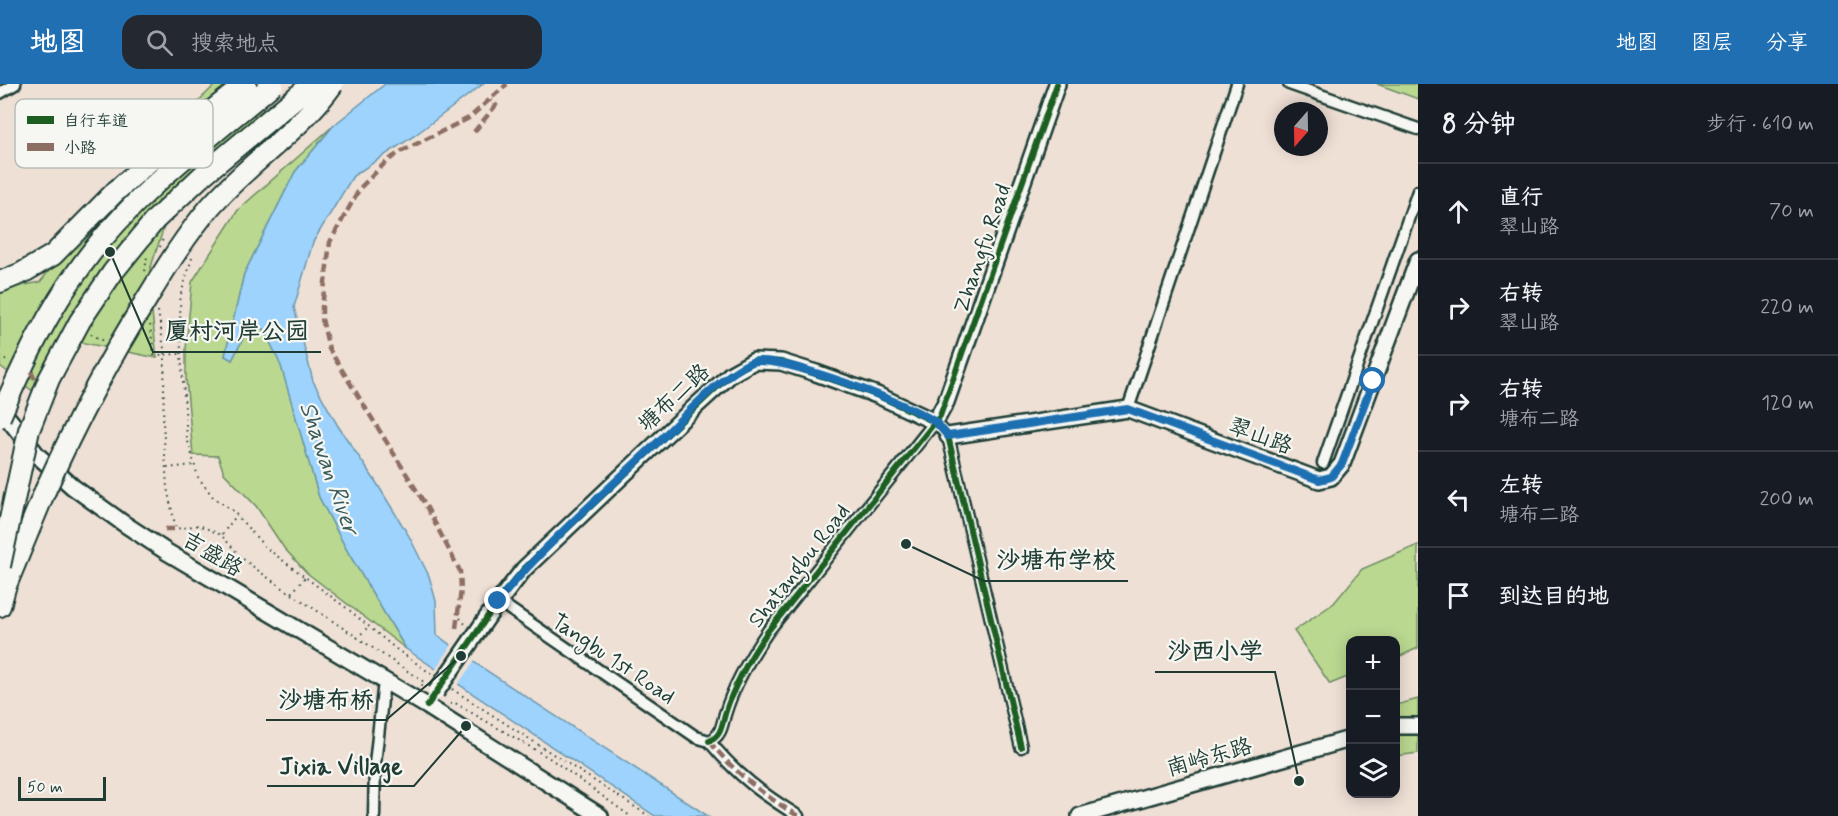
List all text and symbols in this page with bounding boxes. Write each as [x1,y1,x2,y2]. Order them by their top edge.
search box [122,15,542,69]
text: 地图 [30,25,86,62]
icon: search [143,26,176,59]
text: 地图 [1616,29,1658,57]
text: 图层 [1691,29,1733,57]
text: 分享 [1766,29,1808,57]
text: 搜索地点 [191,30,279,58]
legend [15,99,213,168]
north arrow [1274,102,1328,156]
text: 8 分钟 [1442,108,1516,142]
text: 自行车道 [64,111,128,132]
text: 步行 · 610 m [1706,111,1814,138]
text: 小路 [64,138,96,159]
street label: Zhangfu Road [948,181,1019,317]
text: 直行 [1499,184,1543,212]
icon: ahead [1442,195,1475,228]
text: 70 m [1769,198,1814,225]
text: 翠山路 [1499,214,1559,241]
text: 右转 [1499,280,1543,308]
icon: right [1442,291,1475,324]
text: 220 m [1760,294,1814,321]
callout: 厦村河岸公园 [153,310,321,352]
text: 翠山路 [1499,310,1559,337]
text: 厦村河岸公园 [165,317,309,348]
street label: 塘布二路 [633,358,716,439]
route start [1359,367,1385,393]
text: 右转 [1499,376,1543,404]
icon: right [1442,387,1475,420]
text: 120 m [1761,390,1814,417]
water label: Shawan River [291,398,367,542]
text: 塘布二路 [1499,406,1579,433]
street label: 翠山路 [1225,412,1296,461]
text: 左转 [1499,472,1543,500]
icon: left [1442,483,1475,516]
text: 200 m [1759,486,1814,513]
street label: Shatangbu Road [742,499,859,636]
text: 塘布二路 [1499,502,1579,529]
street label: 吉盛路 [176,526,247,584]
callout: 沙塘布学校 [984,539,1128,581]
text: 沙塘布学校 [996,546,1116,577]
icon: arrive [1442,579,1475,612]
text: 到达目的地 [1499,583,1609,611]
route end [484,587,510,613]
street label: Tangbu 1st Road [544,608,680,714]
callout: 沙西小学 [1155,630,1275,672]
map controls [1346,636,1400,798]
button: + [1346,636,1400,690]
text: 沙西小学 [1167,637,1263,668]
callout: 沙塘布桥 [266,678,386,720]
text: 沙塘布桥 [278,686,374,717]
button: − [1346,690,1400,744]
street label: 南岭东路 [1163,732,1256,784]
callout: Jixia Village [267,744,414,786]
button: layers [1346,744,1400,798]
text: Jixia Village [279,752,403,784]
scale bar [18,774,106,802]
text: 50 m [27,777,63,798]

